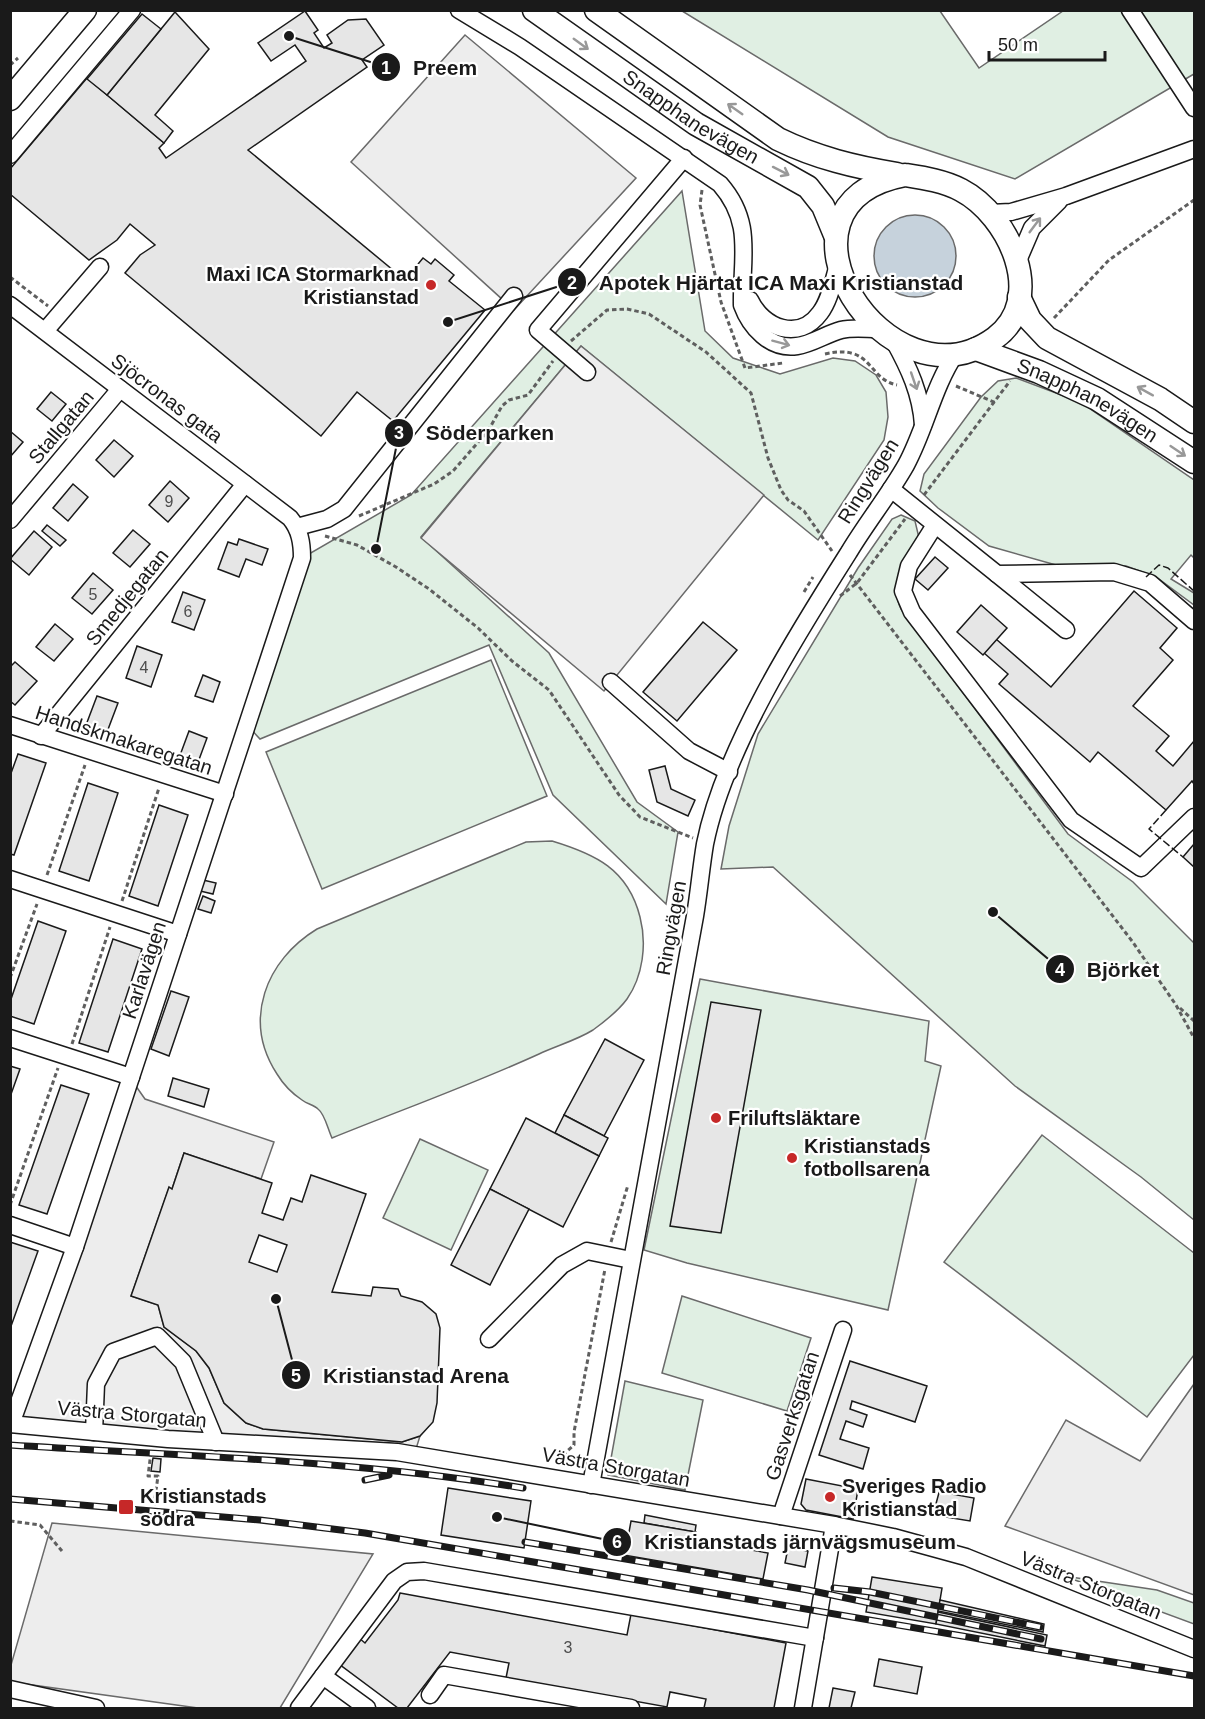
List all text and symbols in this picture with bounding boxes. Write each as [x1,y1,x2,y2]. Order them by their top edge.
scale bar [989,24,1104,62]
text: 50 m [998,35,1038,55]
one-way arrow [573,38,589,51]
callout: Preem [371,48,489,87]
text: Preem [413,56,477,79]
text: 1 [381,58,391,78]
street label: Snapphanevägen [619,65,763,168]
one-way arrow [728,103,744,116]
one-way arrow [772,165,789,177]
one-way arrow [1028,217,1041,233]
place label: Maxi ICA Stormarknad Kristianstad [206,263,419,308]
callout: Apotek Hjärtat ICA Maxi Kristianstad [557,263,976,302]
text: Apotek Hjärtat ICA Maxi Kristianstad [599,271,963,294]
text: 2 [567,273,577,293]
marker: Maxi ICA Stormarknad Kristianstad [424,278,438,292]
one-way arrow [771,338,790,350]
street label: Sjöcronas gata [107,349,228,447]
street label: Snapphanevägen [1014,354,1162,447]
one-way arrow [909,372,920,390]
one-way arrow [1137,385,1154,397]
street label: Stallgatan [24,386,98,468]
callout: Söderparken [384,413,566,452]
text: Söderparken [426,421,554,444]
text: 3 [394,423,404,443]
street label: Ringvägen [833,435,903,527]
one-way arrow [1169,444,1186,457]
house number: 9 [165,493,174,510]
street label: Smedjegatan [81,544,173,650]
house number: 5 [89,586,98,603]
house number: 6 [184,603,193,620]
house number: 4 [140,659,149,676]
street label: Handskmakaregatan [33,701,215,779]
street label: Ringvägen [652,879,690,977]
street label: Karlavägen [118,918,170,1022]
callout: Björket [1045,950,1171,989]
text: Björket [1087,958,1159,981]
text: 4 [1055,960,1065,980]
place label: Friluftsläktare [728,1107,860,1129]
marker: Friluftsläktare [709,1111,723,1125]
place label: Kristianstads fotbollsarena [804,1135,931,1180]
marker: Kristianstads fotbollsarena [785,1151,799,1165]
street label: Gasverksgatan [761,1349,823,1483]
callout: Kristianstad Arena [281,1356,521,1395]
text: Kristianstad Arena [323,1364,509,1387]
text: 5 [291,1366,301,1386]
street label: Västra Storgatan [56,1397,208,1431]
street label: Västra Storgatan [540,1443,692,1491]
place label: Sveriges Radio Kristianstad [842,1475,987,1520]
place label: Kristianstads södra [140,1485,267,1530]
marker: Sveriges Radio Kristianstad [823,1490,837,1504]
marker: Kristianstads södra [117,1498,135,1516]
callout: Kristianstads järnvägsmuseum [602,1522,968,1561]
text: Kristianstads järnvägsmuseum [644,1530,956,1553]
text: 6 [612,1532,622,1552]
street label: Västra Storgatan [1017,1547,1165,1623]
house number: 3 [564,1639,573,1656]

